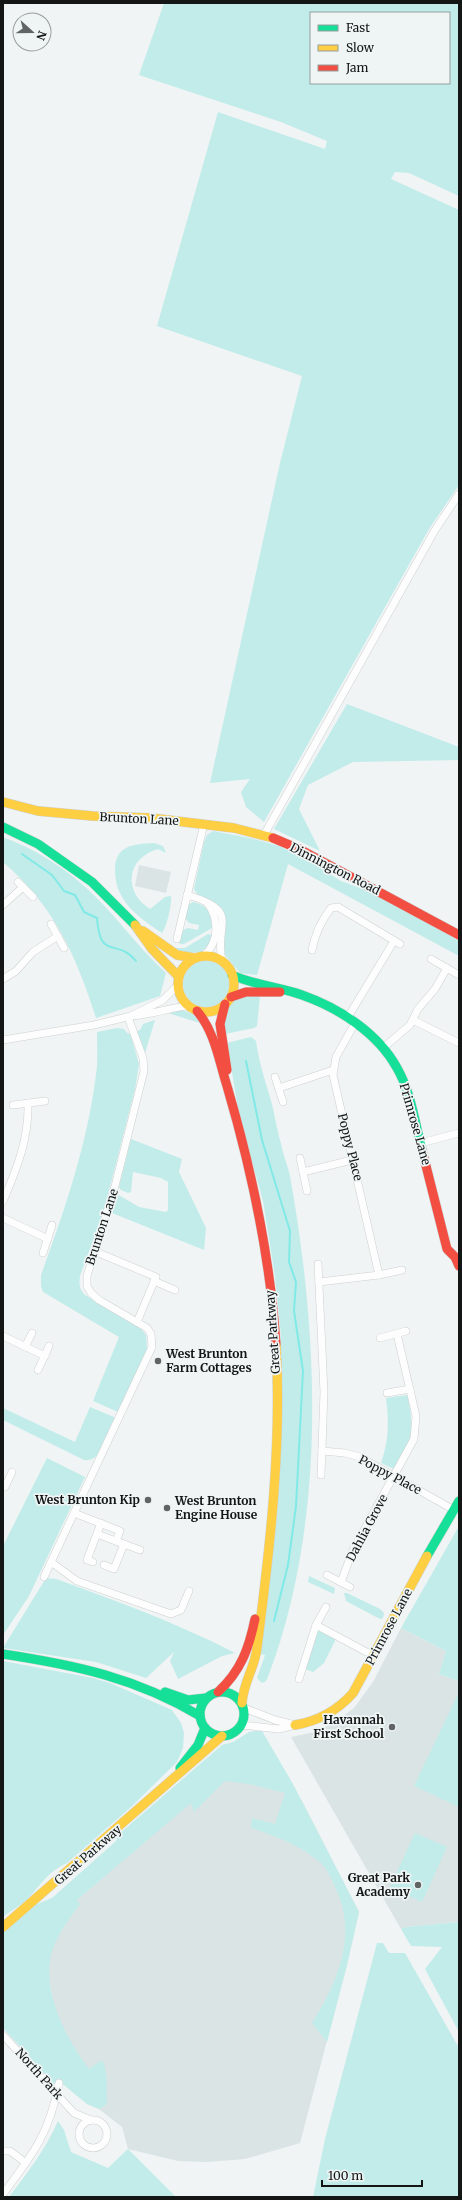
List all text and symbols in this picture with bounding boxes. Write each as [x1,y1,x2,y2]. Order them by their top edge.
north arrow [12,12,52,52]
legend [310,12,450,84]
text: Fast [346,20,370,35]
text: N [33,29,49,42]
text: Slow [346,40,375,55]
text: Jam [345,60,369,75]
street label: Brunton Lane [99,809,179,828]
street label: Dinnington Road [288,839,383,898]
street label: Primrose Lane [397,1081,434,1167]
street label: Poppy Place [335,1112,366,1182]
street label: Brunton Lane [82,1187,121,1267]
street label: Great Parkway [262,1290,283,1374]
place label: West Brunton Farm Cottages [165,1346,252,1375]
marker: West Brunton Farm Cottages [153,1356,163,1366]
street label: Poppy Place [356,1452,424,1497]
place label: West Brunton Kip [34,1492,140,1507]
street label: Dahlia Grove [343,1492,390,1564]
place label: West Brunton Engine House [174,1493,258,1522]
marker: West Brunton Kip [143,1495,153,1505]
marker: West Brunton Engine House [162,1503,172,1513]
street label: Primrose Lane [362,1586,415,1668]
place label: Havannah First School [313,1712,384,1741]
marker: Havannah First School [387,1722,397,1732]
street label: Great Parkway [51,1821,124,1888]
place label: Great Park Academy [348,1870,411,1899]
marker: Great Park Academy [413,1880,423,1890]
street label: North Park [13,2045,66,2103]
scale bar [322,2162,422,2188]
text: 100 m [328,2168,363,2183]

